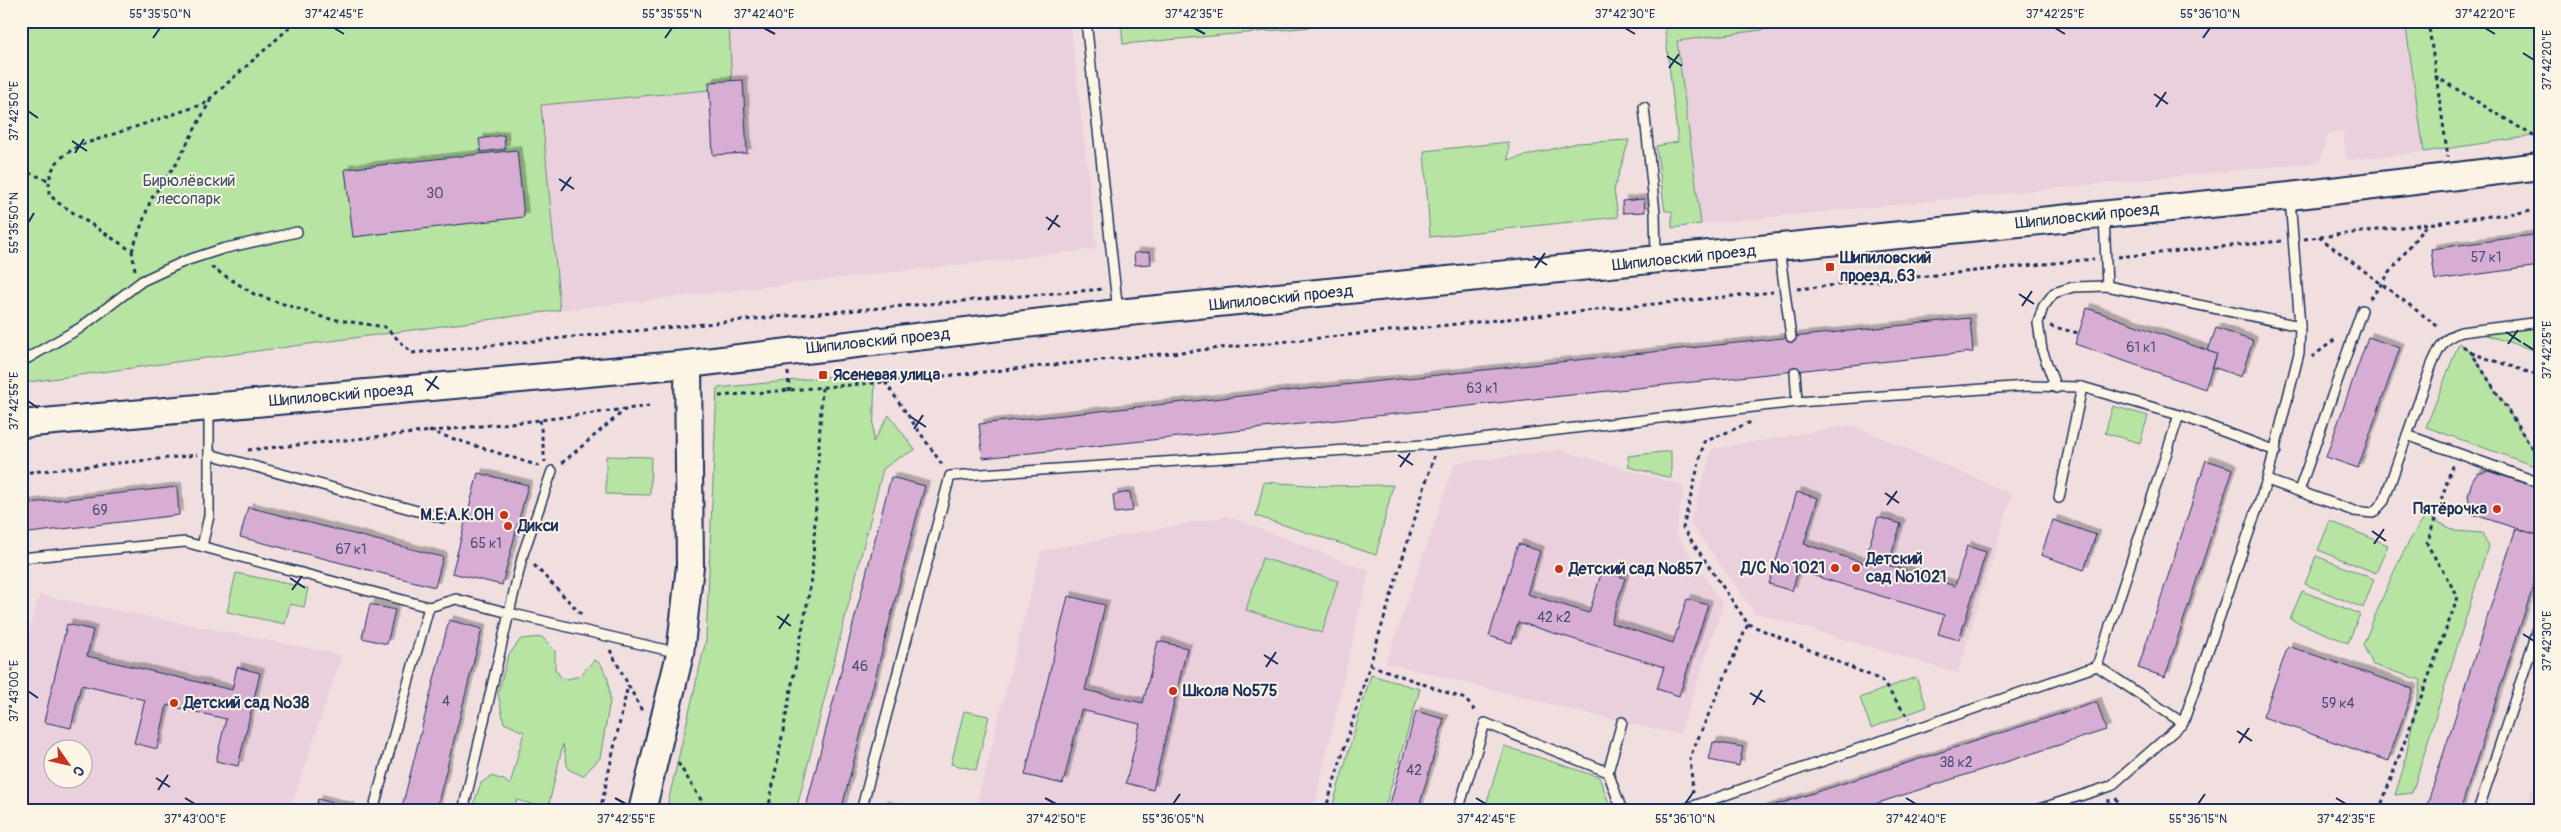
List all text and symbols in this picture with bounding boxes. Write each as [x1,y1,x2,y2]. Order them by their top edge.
text: 55°35'50"N [129,7,191,22]
text: 37°42'45"E [305,7,363,22]
text: 55°35'55"N [642,7,702,22]
text: 37°42'40"E [734,7,794,22]
text: 37°42'35"E [1165,7,1223,22]
text: 37°42'30"E [1595,7,1655,22]
text: 37°42'25"E [2026,7,2084,22]
text: 55°36'10"N [2180,7,2240,22]
text: 37°42'20"E [2455,7,2515,22]
text: 37°42'20"E [2540,30,2555,90]
text: 37°42'50"E [7,81,22,141]
park label: Бирюлёвский лесопарк [143,171,235,209]
house number: 30 [426,185,444,202]
text: 55°35'50"N [7,192,22,254]
street label: Шипиловский проезд [2014,198,2160,233]
street label: Шипиловский проезд [1611,240,1757,275]
place label: Шипиловский проезд, 63 [1839,248,1932,286]
house number: 57 к1 [2471,249,2501,266]
marker: Шипиловский проезд, 63 [1824,261,1836,273]
street label: Шипиловский проезд [1208,280,1354,315]
text: 37°42'25"E [2540,321,2555,379]
street label: Шипиловский проезд [805,323,951,358]
house number: 61 к1 [2126,339,2156,356]
place label: Ясеневая улица [833,365,941,385]
marker: Ясеневая улица [817,369,829,381]
text: 37°42'55"E [7,372,22,430]
street label: Шипиловский проезд [268,379,414,411]
house number: 63 к1 [1466,380,1498,397]
place label: Пятёрочка [2413,499,2488,519]
house number: 69 [92,502,108,519]
marker: Пятёрочка [2491,503,2503,515]
place label: М.Е.А.К.ОН [420,505,494,525]
marker: М.Е.А.К.ОН [498,509,510,521]
place label: Дикси [517,516,559,536]
marker: Дикси [502,520,514,532]
house number: 65 к1 [470,535,502,552]
house number: 67 к1 [335,541,367,558]
place label: Детский сад №1021 [1865,549,1946,587]
place label: Д/C № 1021 [1740,558,1825,578]
place label: Детский сад №857 [1568,559,1703,579]
marker: Д/C № 1021 [1829,562,1841,574]
marker: Детский сад №1021 [1850,562,1862,574]
marker: Детский сад №857 [1553,563,1565,575]
house number: 42 к2 [1537,609,1571,626]
text: 37°42'30"E [2540,611,2555,671]
house number: 46 [852,658,868,675]
text: 37°43'00"E [7,660,22,722]
place label: Школа №575 [1182,681,1278,701]
marker: Школа №575 [1167,685,1179,697]
place label: Детский сад №38 [183,693,309,713]
house number: 4 [442,693,450,710]
house number: 59 к4 [2321,695,2355,712]
marker: Детский сад №38 [168,697,180,709]
north arrow [42,740,92,790]
house number: 38 к2 [1940,754,1973,771]
house number: 42 [1406,762,1422,779]
text: С [69,763,88,780]
text: 37°43'00"E [164,812,226,827]
text: 37°42'55"E [597,812,655,827]
text: 37°42'50"E [1026,812,1086,827]
text: 55°36'05"N [1142,812,1204,827]
text: 37°42'45"E [1457,812,1515,827]
text: 55°36'10"N [1655,812,1715,827]
text: 37°42'40"E [1886,812,1946,827]
text: 55°36'15"N [2169,812,2227,827]
text: 37°42'35"E [2317,812,2375,827]

